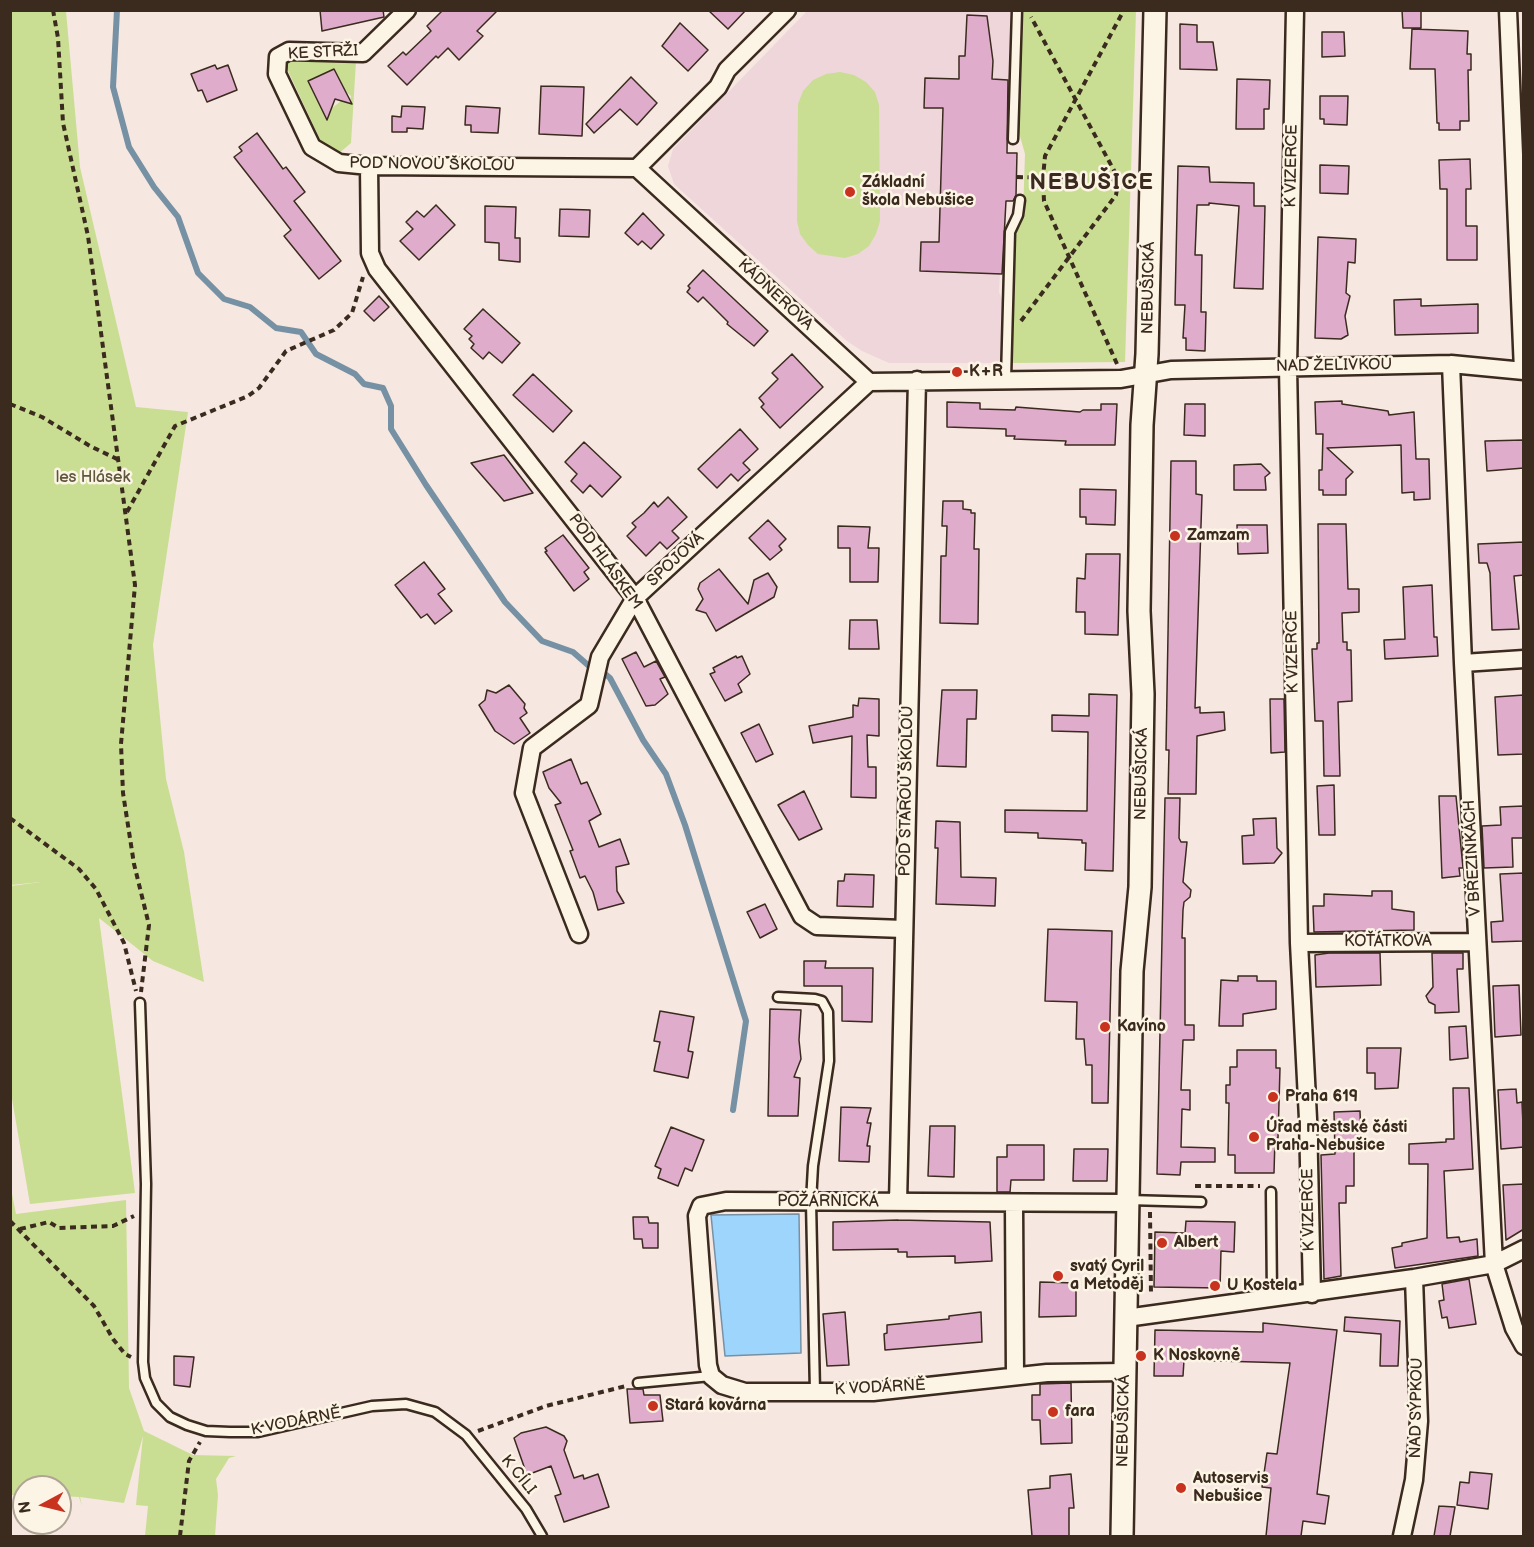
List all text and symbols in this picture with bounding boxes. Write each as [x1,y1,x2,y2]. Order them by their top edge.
street label: KE STRŽI [287,42,359,64]
street label: K VIZERCE [1282,124,1302,208]
street label: POD NOVOU ŠKOLOU [349,154,515,176]
district label: NEBUŠICE [1030,170,1154,196]
place label: Základní škola Nebušice [862,173,974,211]
marker: Základní škola Nebušice [843,185,857,199]
street label: NEBUŠICKÁ [1139,242,1159,334]
street label: KÁDNEROVA [733,255,817,335]
street label: NAD ŽELIVKOU [1276,355,1392,377]
place label: K+R [969,362,1003,382]
marker: K+R [950,365,964,379]
park label: les Hlásek [56,468,130,488]
street label: POD HLÁSKEM [564,510,646,614]
place label: Zamzam [1187,526,1250,546]
street label: SPOJOVÁ [644,529,708,591]
marker: Zamzam [1168,529,1182,543]
street label: K VIZERCE [1283,610,1303,694]
street label: POD STAROU ŠKOLOU [896,706,918,876]
street label: NEBUŠICKÁ [1132,728,1152,820]
street label: V BŘEZINKÁCH [1460,799,1486,917]
street label: KOŤÁTKOVA [1344,932,1432,952]
place label: Kavíno [1117,1017,1166,1037]
marker: Kavíno [1098,1020,1112,1034]
place label: Praha 619 [1285,1087,1358,1107]
marker: Praha 619 [1266,1090,1280,1104]
place label: Úřad městské části Praha-Nebušice [1266,1118,1408,1156]
marker: Úřad městské části Praha-Nebušice [1247,1130,1261,1144]
street label: K VIZERCE [1299,1168,1319,1252]
street label: POŽÁRNICKÁ [777,1192,879,1212]
place label: Albert [1174,1233,1218,1253]
marker: Albert [1155,1236,1169,1250]
place label: svatý Cyril a Metoděj [1070,1257,1144,1295]
marker: svatý Cyril a Metoděj [1051,1269,1065,1283]
place label: U Kostela [1227,1276,1297,1296]
marker: U Kostela [1208,1279,1222,1293]
place label: K Noskovně [1153,1346,1240,1366]
marker: K Noskovně [1134,1349,1148,1363]
street label: NAD SÝPKOU [1407,1357,1427,1459]
street label: NEBUŠICKÁ [1114,1375,1134,1467]
street label: K VODÁRNĚ [834,1376,926,1400]
place label: Stará kovárna [665,1396,766,1416]
marker: Stará kovárna [646,1399,660,1413]
place label: fara [1065,1402,1095,1422]
street label: K VODÁRNĚ [249,1404,343,1440]
marker: fara [1046,1405,1060,1419]
street label: K CÍLI [496,1451,540,1499]
place label: Autoservis Nebušice [1193,1469,1269,1507]
north arrow [12,1475,72,1535]
marker: Autoservis Nebušice [1174,1481,1188,1495]
text: N [15,1500,36,1514]

